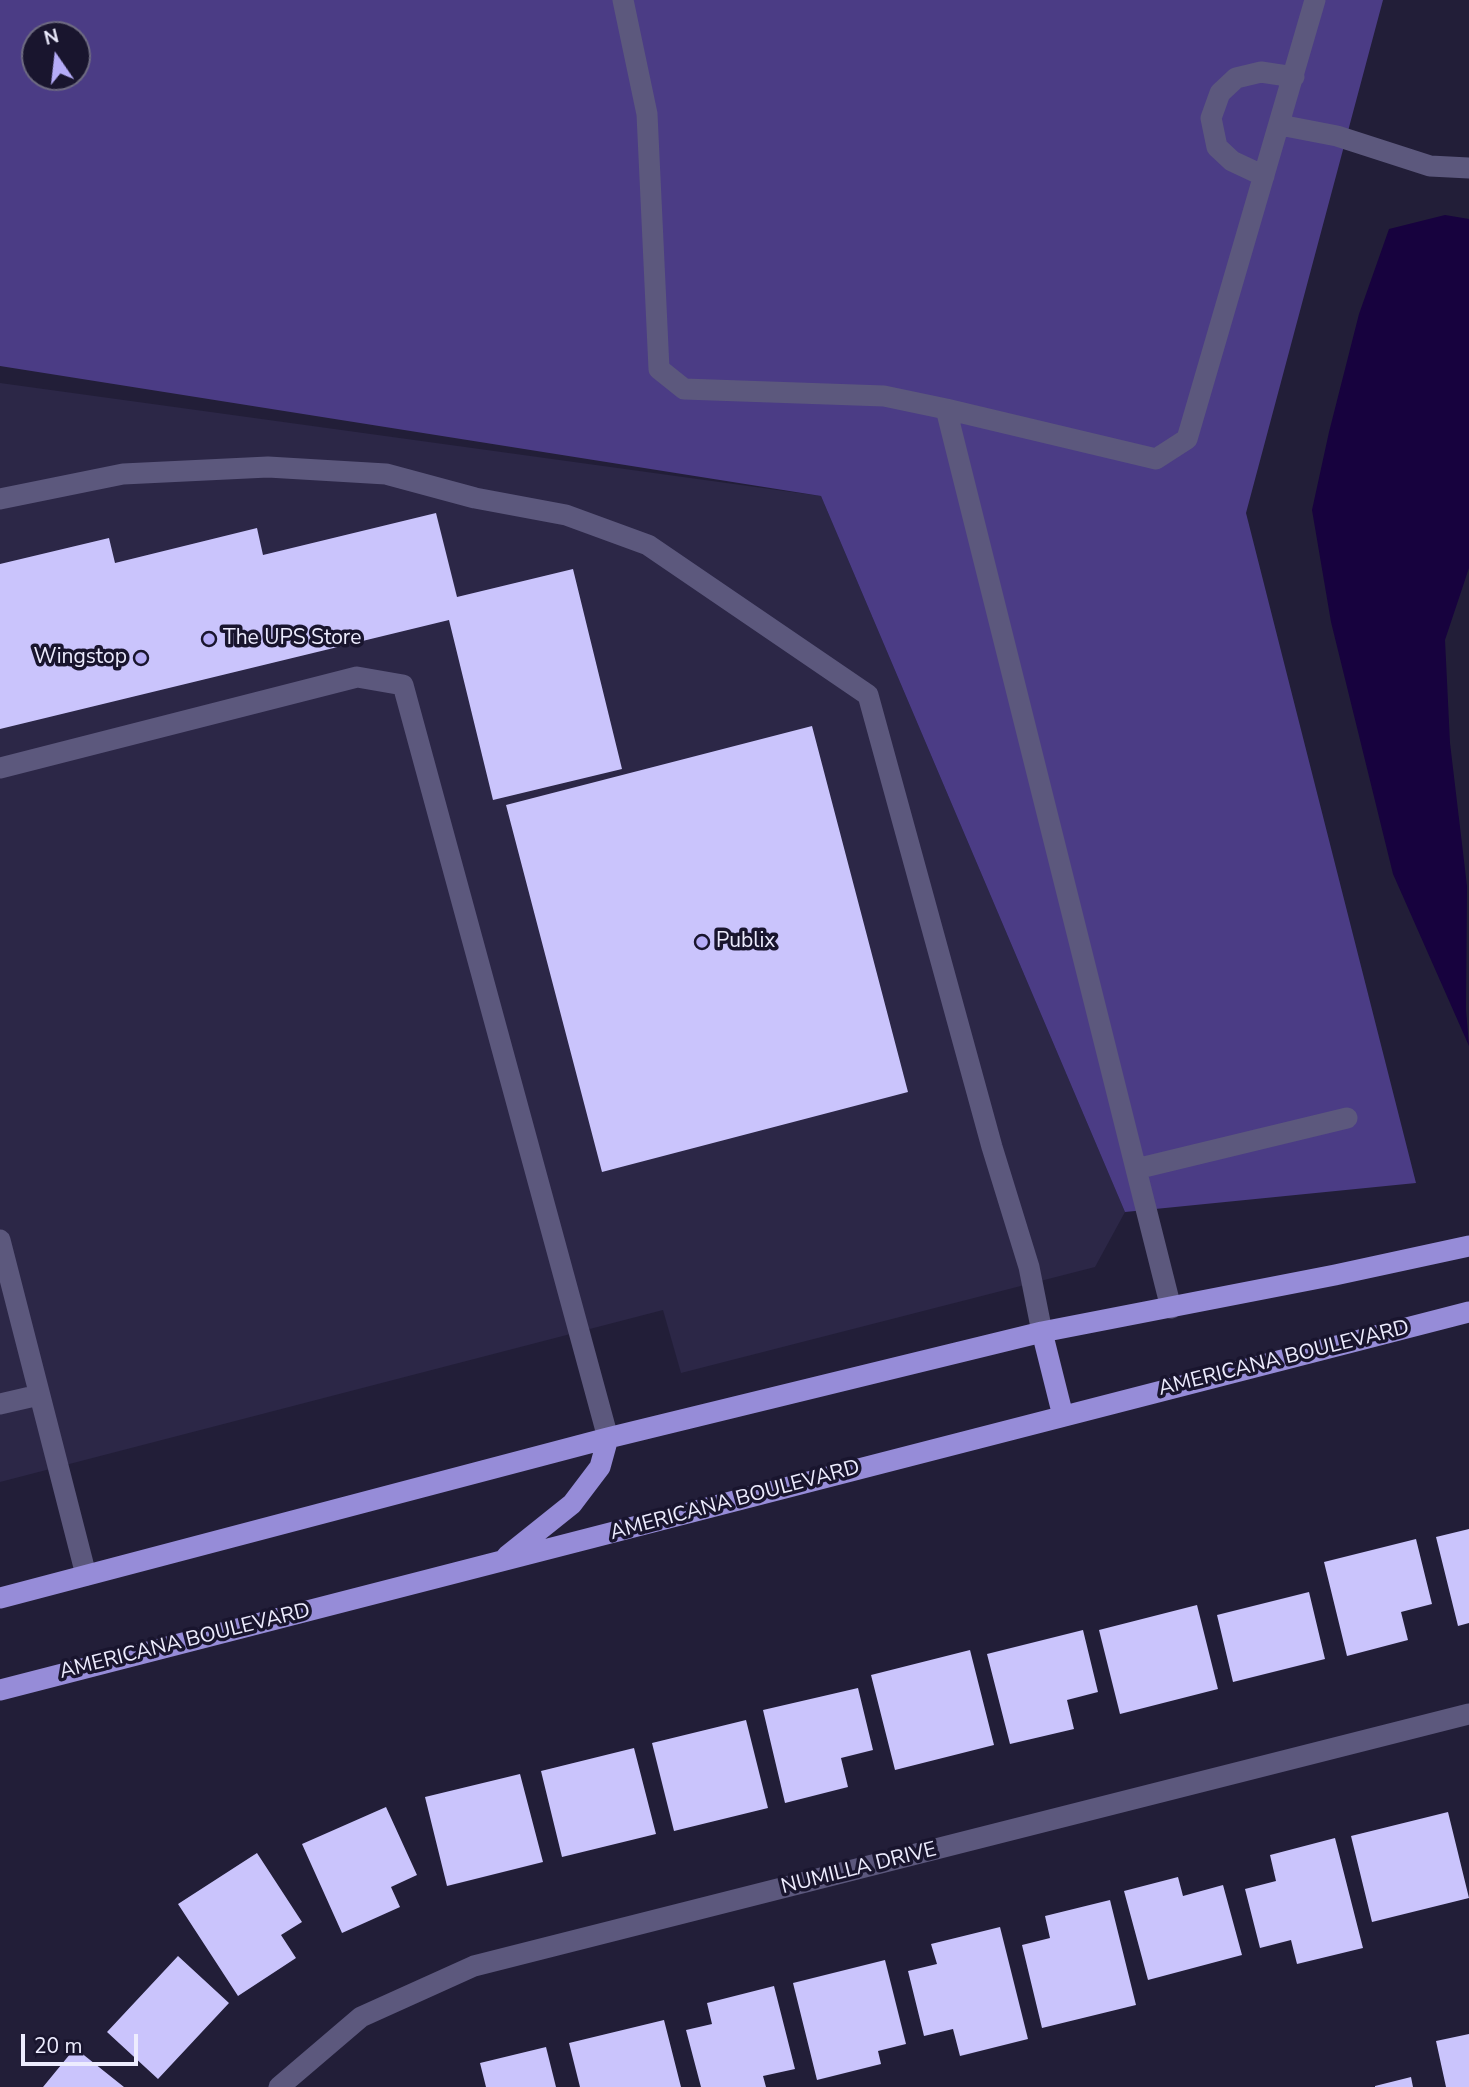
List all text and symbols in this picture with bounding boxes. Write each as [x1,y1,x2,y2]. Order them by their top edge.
north arrow [21,21,91,91]
text: N [41,23,61,52]
place label: The UPS Store [223,626,361,652]
marker: The UPS Store [201,631,217,647]
place label: Wingstop [34,645,127,671]
marker: Wingstop [133,650,149,666]
place label: Publix [716,929,775,955]
marker: Publix [694,934,710,950]
street label: AMERICANA BOULEVARD [1156,1316,1412,1402]
street label: AMERICANA BOULEVARD [607,1455,863,1547]
street label: AMERICANA BOULEVARD [57,1599,313,1685]
street label: NUMILLA DRIVE [779,1838,939,1900]
scale bar [24,2021,142,2064]
text: 20 m [34,2032,83,2060]

